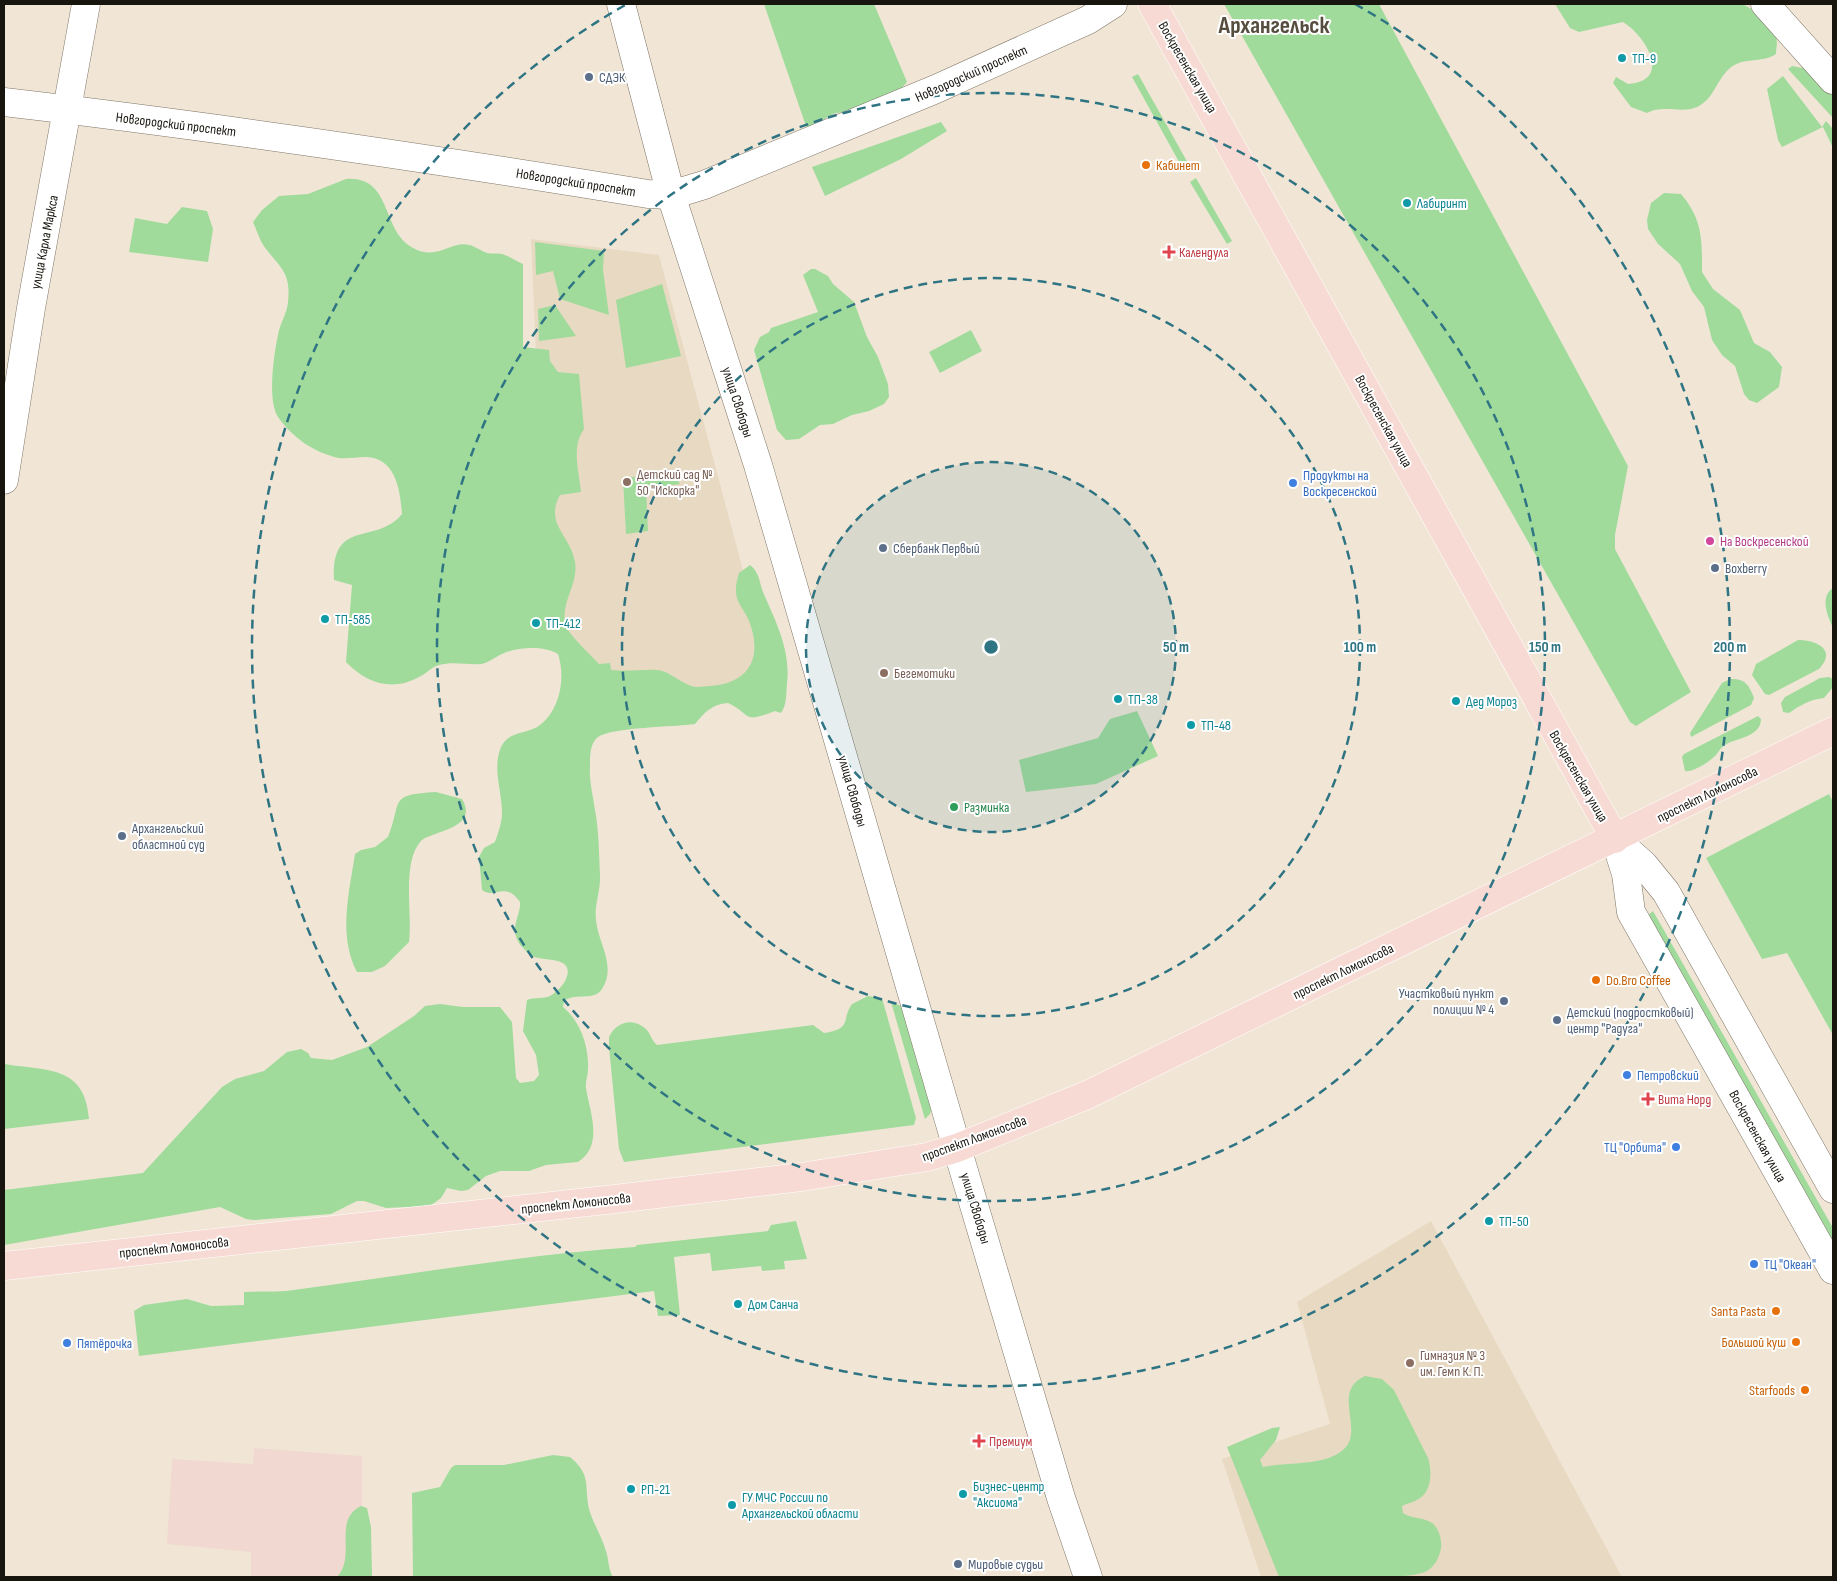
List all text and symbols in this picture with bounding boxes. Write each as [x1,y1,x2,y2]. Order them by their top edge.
district label: Архангельск [1218,11,1330,40]
street label: Воскресенская улица [1155,19,1221,116]
street label: Новгородский проспект [912,41,1030,106]
place label: ТП-9 [1632,50,1656,67]
marker: ТП-9 [1616,52,1628,64]
place label: СДЭК [599,69,626,86]
marker: СДЭК [583,71,595,83]
street label: Новгородский проспект [115,109,237,140]
place label: Кабинет [1156,157,1200,174]
marker: Кабинет [1140,159,1152,171]
street label: Новгородский проспект [515,165,637,200]
street label: улица Карла Маркса [27,194,62,290]
place label: Лабиринт [1416,195,1467,212]
marker: Лабиринт [1401,197,1413,209]
place label: Календула [1179,244,1229,261]
marker: Календула [1163,246,1175,258]
street label: улица Свободы [718,365,757,440]
street label: Воскресенская улица [1351,372,1416,470]
place label: Детский сад № 50 "Искорка" [637,466,713,499]
place label: Продукты на Воскресенской [1303,467,1377,500]
marker: Детский сад № 50 "Искорка" [621,476,633,488]
marker: Продукты на Воскресенской [1287,477,1299,489]
place label: На Воскресенской [1720,533,1809,550]
marker: На Воскресенской [1704,535,1716,547]
place label: Сбербанк Первый [893,540,980,557]
marker: Сбербанк Первый [877,542,889,554]
place label: Boxberry [1725,560,1768,577]
marker: Boxberry [1709,562,1721,574]
place label: ТП-585 [335,611,371,628]
marker: ТП-585 [319,613,331,625]
place label: ТП-412 [546,615,581,632]
marker: ТП-412 [530,617,542,629]
centre of rings [982,638,1000,656]
text: 50 m [1163,638,1189,657]
text: 100 m [1344,638,1376,657]
text: 150 m [1529,638,1561,657]
text: 200 m [1713,638,1747,657]
place label: Бегемотики [894,665,955,682]
marker: Бегемотики [878,667,890,679]
place label: ТП-38 [1128,691,1158,708]
marker: ТП-38 [1112,693,1124,705]
place label: Дед Мороз [1466,693,1517,710]
marker: Дед Мороз [1450,695,1462,707]
place label: ТП-48 [1201,717,1231,734]
marker: ТП-48 [1185,719,1197,731]
street label: Воскресенская улица [1546,728,1612,825]
street label: улица Свободы [834,754,871,829]
street label: проспект Ломоносова [1654,763,1760,826]
place label: Разминка [964,799,1009,816]
marker: Разминка [948,801,960,813]
place label: Архангельский областной суд [131,820,205,853]
marker: Архангельский областной суд [116,830,128,842]
street label: проспект Ломоносова [1290,940,1396,1003]
place label: Do.Bro Coffee [1606,972,1671,989]
marker: Do.Bro Coffee [1590,974,1602,986]
place label: Участковый пункт полиции № 4 [1399,985,1494,1018]
marker: Участковый пункт полиции № 4 [1498,995,1510,1007]
place label: Детский (подростковый) центр "Радуга" [1567,1004,1693,1037]
marker: Детский (подростковый) центр "Радуга" [1551,1014,1563,1026]
place label: Петровский [1637,1067,1699,1084]
marker: Петровский [1621,1069,1633,1081]
street label: Воскресенская улица [1725,1087,1790,1185]
place label: Вита Норд [1658,1091,1711,1108]
marker: Вита Норд [1642,1093,1654,1105]
street label: проспект Ломоносова [920,1112,1029,1165]
place label: ТЦ "Орбита" [1604,1139,1666,1156]
marker: ТЦ "Орбита" [1670,1141,1682,1153]
street label: улица Свободы [957,1171,994,1246]
street label: проспект Ломоносова [520,1189,632,1218]
place label: ТП-50 [1499,1213,1529,1230]
marker: ТП-50 [1483,1215,1495,1227]
street label: проспект Ломоносова [118,1233,230,1262]
place label: ТЦ "Океан" [1764,1256,1816,1273]
marker: ТЦ "Океан" [1748,1258,1760,1270]
place label: Дом Санча [748,1296,798,1313]
marker: Дом Санча [732,1298,744,1310]
place label: Santa Pasta [1711,1303,1766,1320]
marker: Santa Pasta [1770,1305,1782,1317]
place label: Большой куш [1722,1334,1786,1351]
place label: Пятёрочка [77,1335,132,1352]
marker: Большой куш [1790,1336,1802,1348]
marker: Пятёрочка [61,1337,73,1349]
place label: Гимназия № 3 им. Гемп К. П. [1420,1347,1485,1380]
marker: Гимназия № 3 им. Гемп К. П. [1404,1357,1416,1369]
place label: Starfoods [1749,1382,1795,1399]
marker: Starfoods [1799,1384,1811,1396]
place label: Премиум [989,1433,1033,1450]
marker: Премиум [973,1435,985,1447]
place label: Бизнес-центр "Аксиома" [973,1478,1045,1511]
place label: РП-21 [641,1481,670,1498]
marker: РП-21 [625,1483,637,1495]
marker: Бизнес-центр "Аксиома" [957,1488,969,1500]
place label: ГУ МЧС России по Архангельской области [741,1489,858,1522]
marker: ГУ МЧС России по Архангельской области [726,1499,738,1511]
place label: Мировые судьи [968,1556,1043,1573]
marker: Мировые судьи [952,1558,964,1570]

